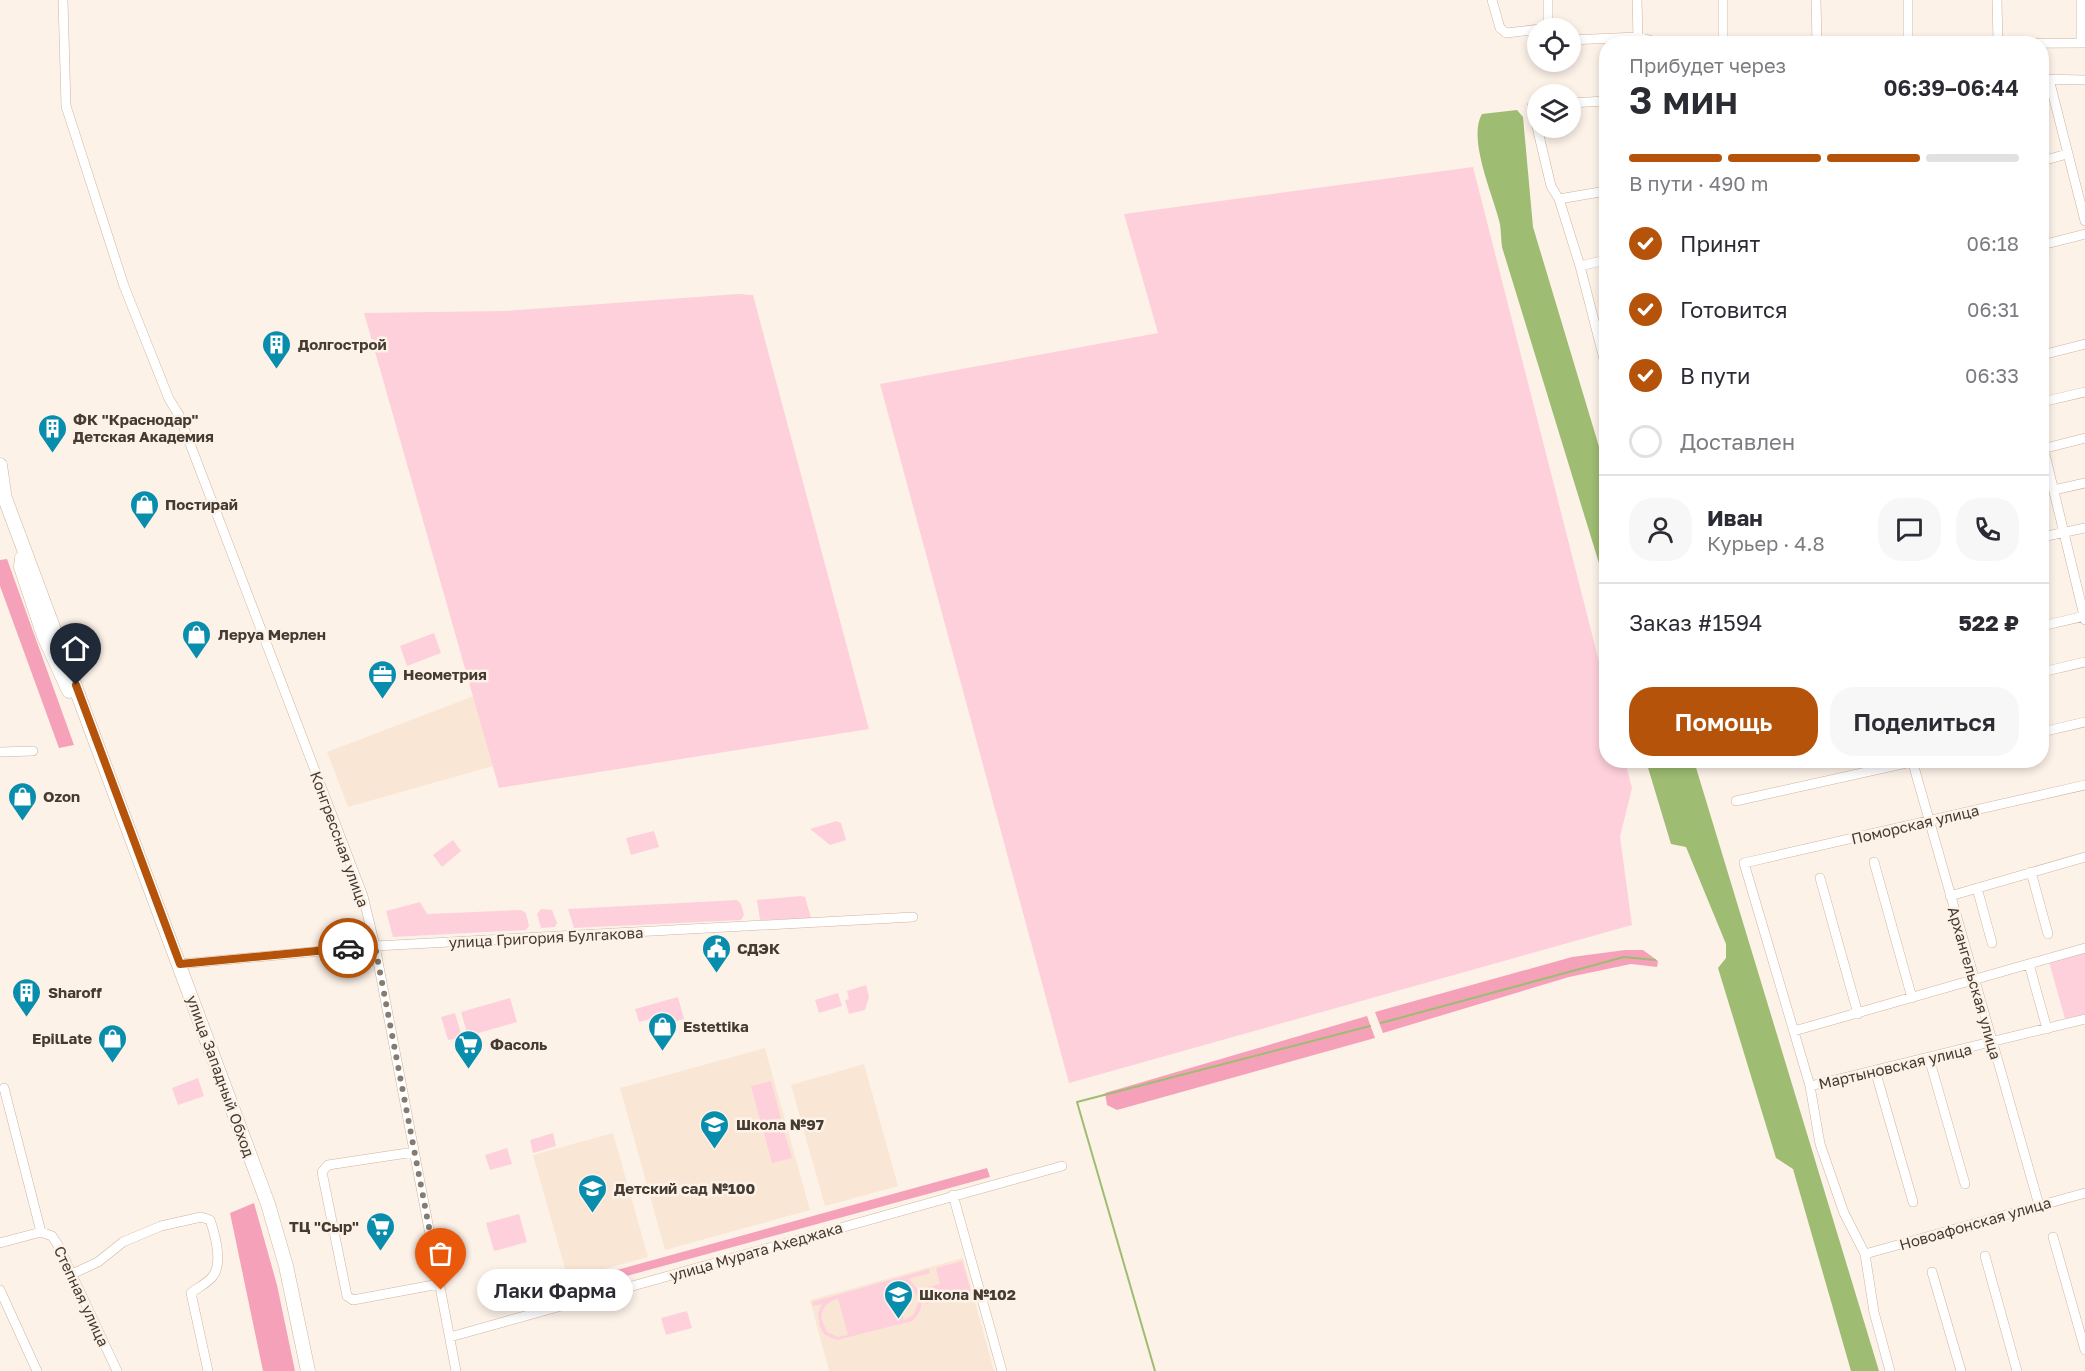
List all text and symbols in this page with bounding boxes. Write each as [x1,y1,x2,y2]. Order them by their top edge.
map controls [1527,18,1581,138]
button: locate [1527,18,1581,72]
text: Прибудет через [1629,53,1786,77]
text: 06:39–06:44 [1883,74,2019,101]
text: 3 мин [1629,76,1738,123]
button: layers [1527,84,1581,138]
text: В пути · 490 m [1629,171,1768,195]
icon: check [1629,227,1662,260]
text: Принят [1680,230,1760,257]
text: 06:18 [1967,231,2019,255]
icon: check [1629,293,1662,326]
text: Готовится [1680,296,1788,323]
text: 06:31 [1967,297,2019,321]
building icon: Долгострой [261,328,293,370]
place label: Долгострой [298,335,387,353]
icon: check [1629,359,1662,392]
text: В пути [1680,362,1750,389]
text: 06:33 [1965,363,2019,387]
place label: ФК "Краснодар" Детская Академия [73,410,214,445]
building icon: ФК "Краснодар" Детская Академия [36,412,68,454]
text: Доставлен [1680,428,1795,455]
shop icon: Постирай [128,488,160,530]
place label: Постирай [165,495,238,513]
button: person [1629,498,1692,561]
button: chat [1878,498,1941,561]
button: phone [1956,498,2019,561]
text: Иван [1707,504,1763,531]
text: Курьер · 4.8 [1707,531,1825,555]
text: Заказ #1594 [1629,609,1763,636]
text: 522 ₽ [1958,609,2019,636]
shop icon: Леруа Мерлен [181,618,213,660]
pin [50,623,101,685]
place label: Леруа Мерлен [218,625,326,643]
icon: home [59,632,92,665]
office icon: Неометрия [366,658,398,700]
place label: Неометрия [403,665,487,683]
button: Помощь [1629,687,1818,756]
button: Поделиться [1830,687,2019,756]
street label: Конгрессная улица [307,769,373,909]
shop icon: Ozon [6,780,38,822]
place label: Ozon [43,787,80,805]
street label: Поморская улица [1849,801,1981,847]
street label: Архангельская улица [1945,904,2005,1062]
courier [318,918,378,978]
street label: улица Григория Булгакова [448,923,644,951]
icon: car [332,932,365,965]
public building icon: СДЭК [700,932,732,974]
place label: СДЭК [737,939,780,957]
building icon: Sharoff [11,976,43,1018]
place label: Sharoff [48,983,102,1001]
street label: улица Западный Обход [183,993,259,1159]
shop icon: Estettika [646,1010,678,1052]
place label: Estettika [683,1017,749,1035]
shop icon: EpilLate [97,1022,129,1064]
supermarket icon: Фасоль [453,1028,485,1070]
place label: EpilLate [32,1029,92,1047]
place label: Фасоль [490,1035,547,1053]
street label: Мартыновская улица [1817,1040,1973,1092]
school or university icon: Школа №97 [699,1108,731,1150]
place label: Школа №97 [736,1115,824,1133]
school or university icon: Детский сад №100 [577,1172,609,1214]
place label: Детский сад №100 [614,1179,756,1197]
street label: Новоафонская улица [1897,1193,2053,1253]
supermarket icon: ТЦ "Сыр" [364,1210,396,1252]
place label: ТЦ "Сыр" [289,1217,359,1235]
street label: улица Мурата Ахеджака [667,1218,845,1284]
pin [415,1228,466,1290]
icon: bag [424,1237,457,1270]
street label: Степная улица [51,1243,113,1349]
callout: Лаки Фарма [477,1269,633,1311]
text: Лаки Фарма [494,1278,616,1302]
school or university icon: Школа №102 [882,1278,914,1320]
place label: Школа №102 [919,1285,1016,1303]

